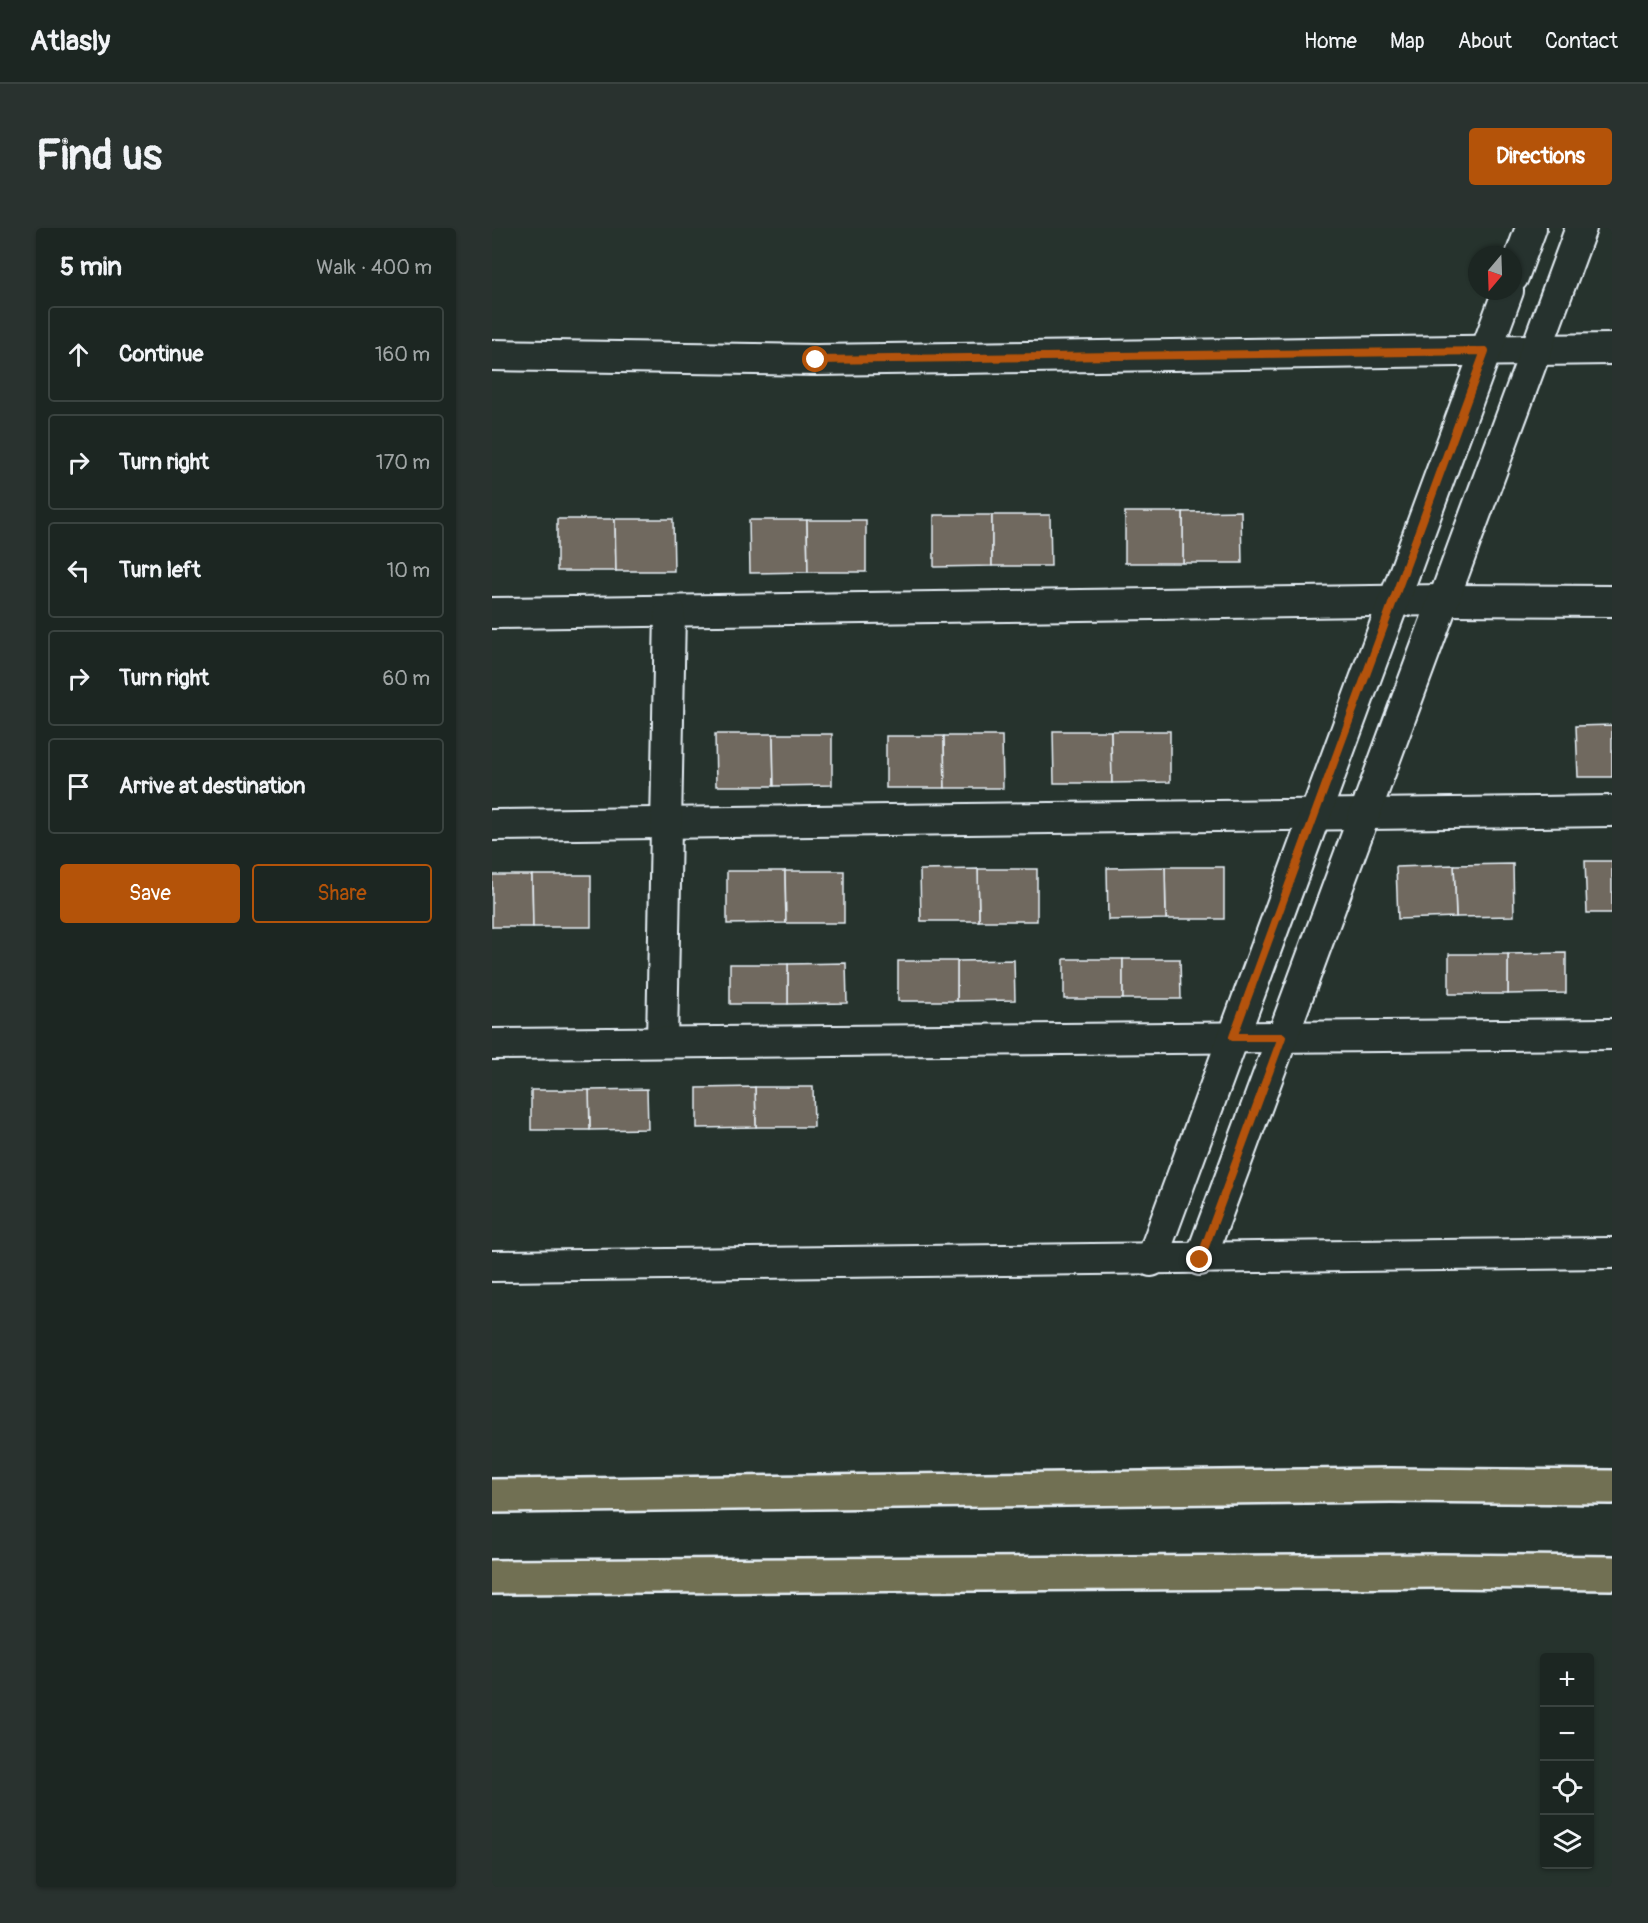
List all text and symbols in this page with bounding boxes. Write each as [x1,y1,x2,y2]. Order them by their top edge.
text: Atlasly [30,24,110,59]
text: Home [1304,28,1357,55]
text: Map [1390,28,1425,55]
text: About [1458,28,1512,55]
text: Contact [1545,28,1618,55]
button: Directions [1469,128,1612,185]
text: Find us [36,130,162,182]
north arrow [1468,246,1522,300]
text: 5 min [60,251,122,283]
text: Walk · 400 m [316,255,432,280]
icon: ahead [62,338,95,371]
text: Continue [119,340,203,368]
text: 160 m [375,342,430,367]
route start [802,346,828,372]
icon: right [62,446,95,479]
text: Turn right [119,448,209,476]
text: 170 m [376,450,430,475]
icon: left [62,554,95,587]
text: Turn left [119,556,201,584]
text: 10 m [386,558,430,583]
icon: right [62,662,95,695]
text: Turn right [119,664,209,692]
text: 60 m [383,666,430,691]
icon: arrive [62,770,95,803]
text: Arrive at destination [119,772,305,800]
button: Save [60,864,240,923]
button: Share [252,864,432,923]
route end [1186,1246,1212,1272]
map controls [1540,1653,1594,1869]
button: + [1540,1653,1594,1707]
button: − [1540,1707,1594,1761]
button: locate [1540,1761,1594,1815]
button: layers [1540,1815,1594,1869]

